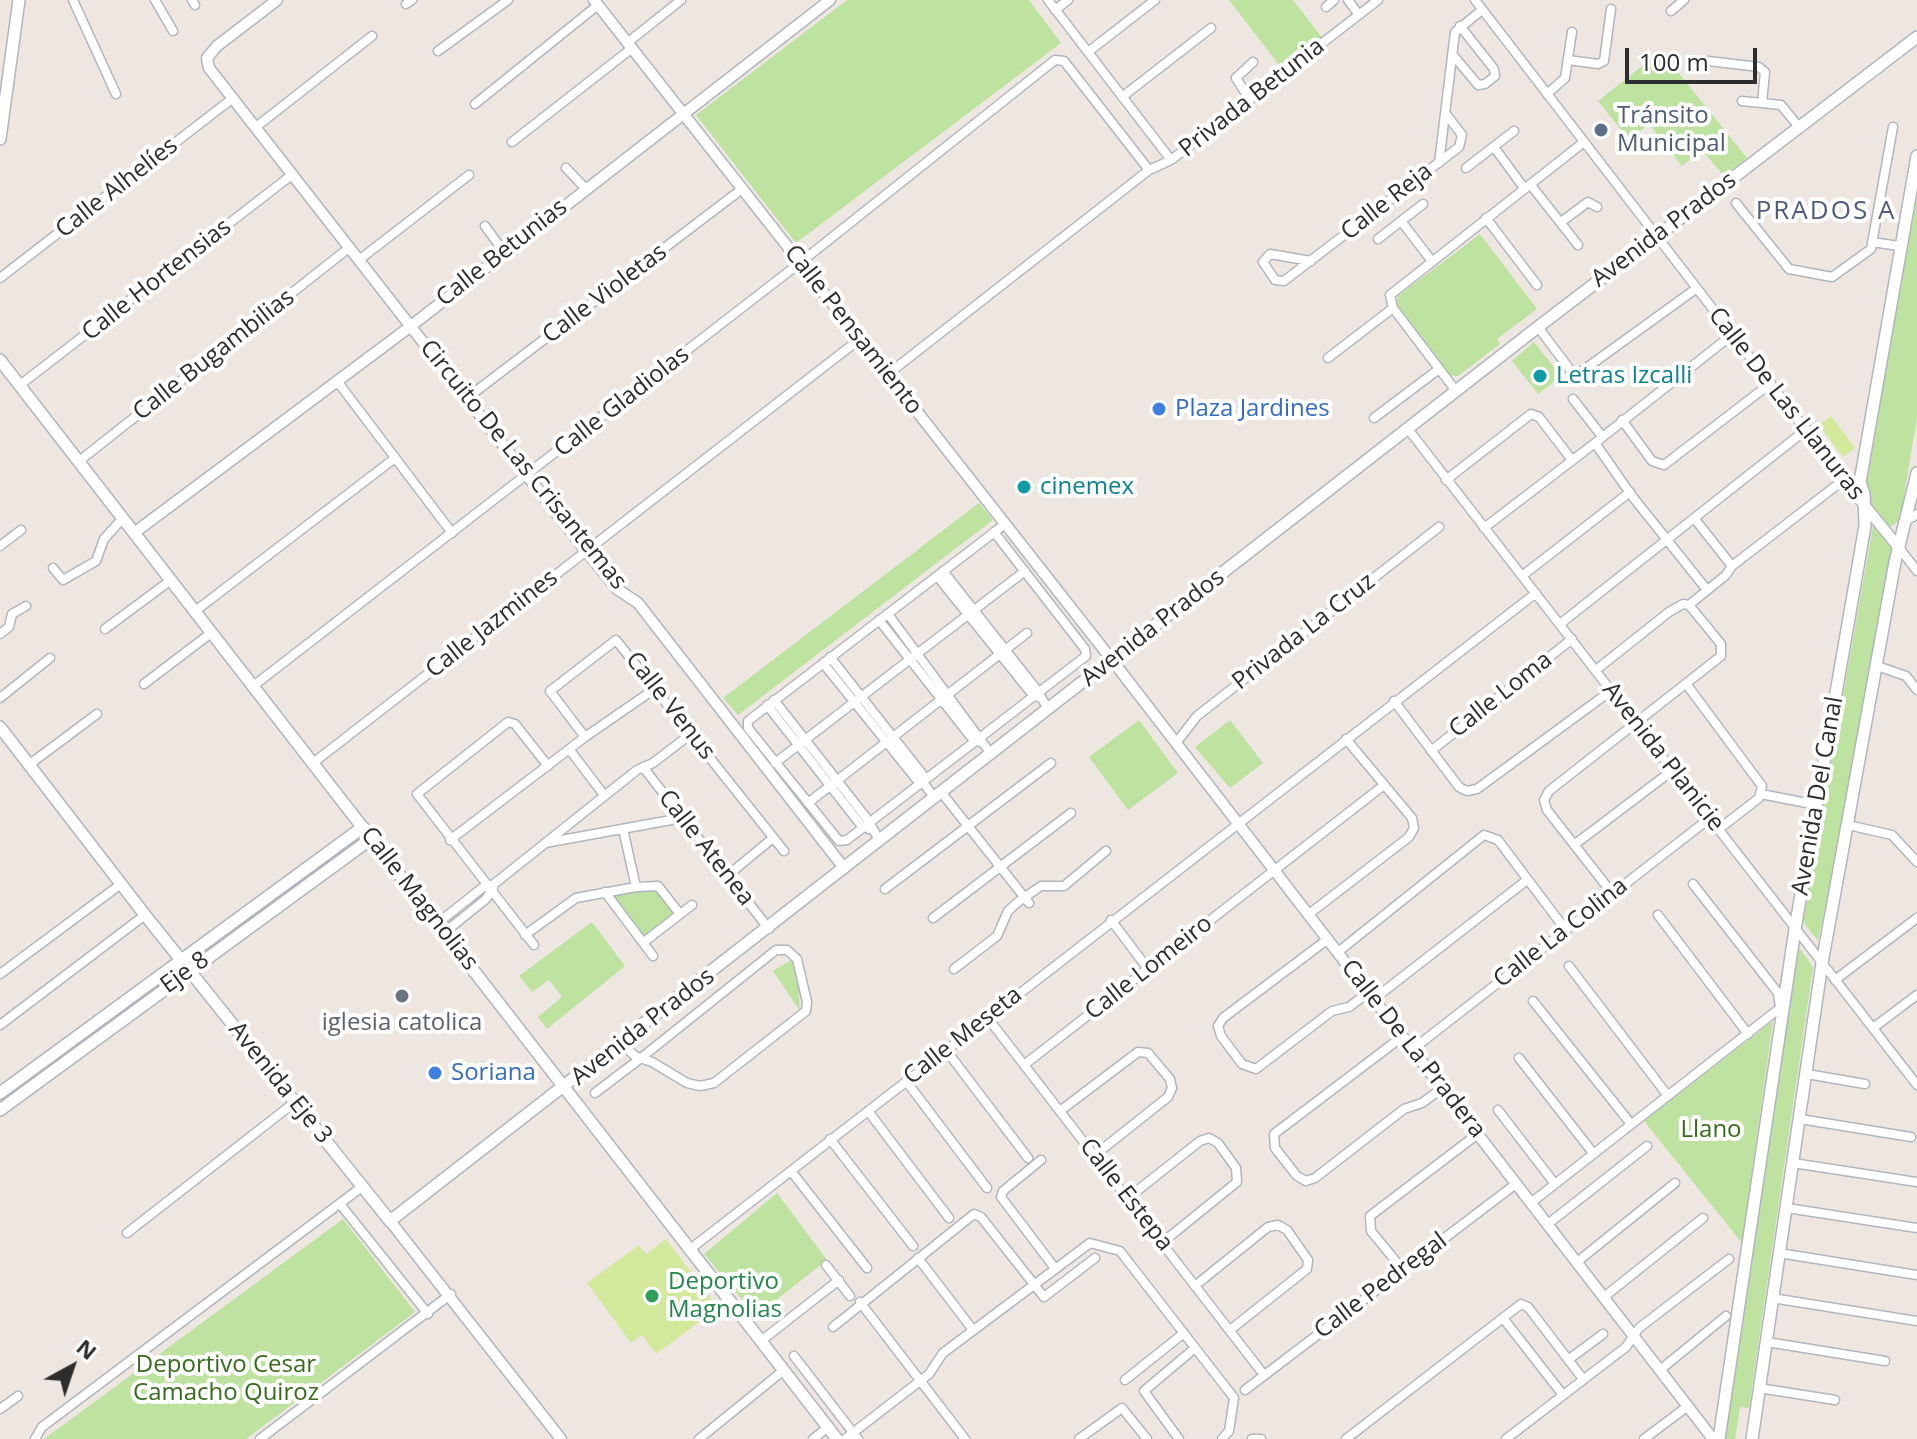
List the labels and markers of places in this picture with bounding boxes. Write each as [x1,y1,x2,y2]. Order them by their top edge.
place label: Tránsito Municipal [1617,102,1726,158]
marker: Tránsito Municipal [1592,121,1610,139]
place label: Letras Izcalli [1556,362,1692,390]
marker: Letras Izcalli [1531,367,1549,385]
place label: Plaza Jardines [1175,395,1330,423]
marker: Plaza Jardines [1150,400,1168,418]
place label: cinemex [1040,473,1134,501]
marker: cinemex [1015,478,1033,496]
marker: iglesia catolica [393,987,411,1005]
place label: iglesia catolica [322,1009,482,1037]
place label: Soriana [451,1059,536,1087]
marker: Soriana [426,1064,444,1082]
place label: Deportivo Magnolias [668,1268,782,1324]
marker: Deportivo Magnolias [643,1287,661,1305]

